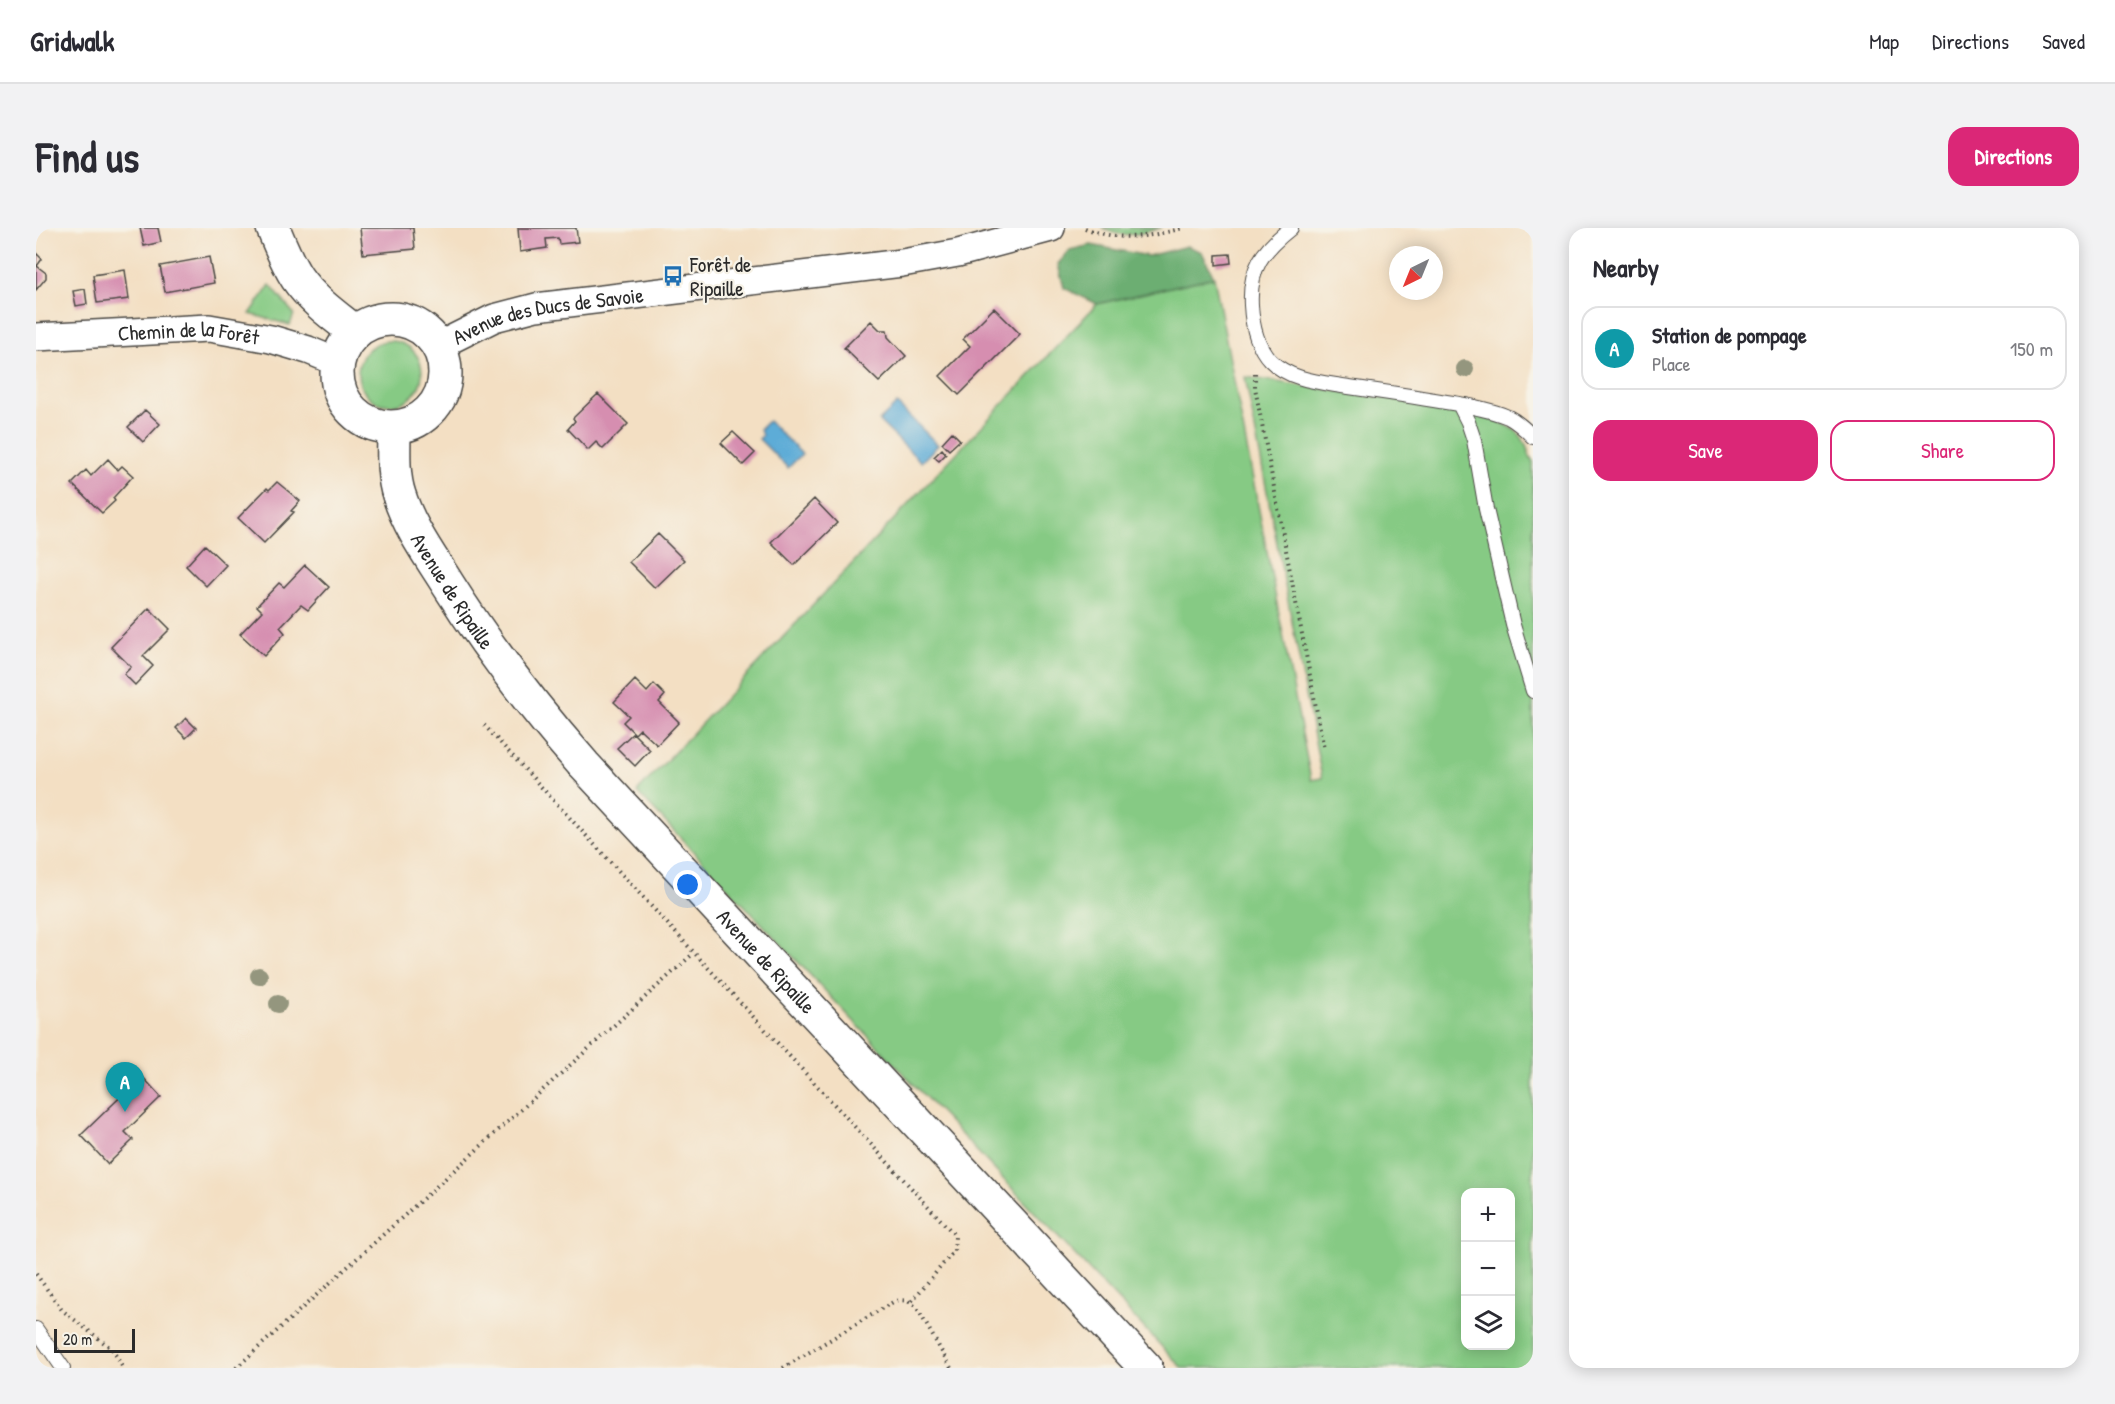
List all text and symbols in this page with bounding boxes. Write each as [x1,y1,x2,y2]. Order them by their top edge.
text: Gridwalk [30,22,114,60]
text: Map [1869,27,1899,56]
text: Directions [1932,27,2009,56]
text: Saved [2042,27,2085,56]
button: Directions [1948,127,2079,186]
text: Find us [36,128,139,185]
north arrow [1389,246,1443,300]
place label: Forêt de Ripaille [689,250,751,303]
text: Nearby [1593,250,1659,285]
bus stop icon: Forêt de Ripaille [661,264,685,288]
street label: Avenue des Ducs de Savoie [447,280,645,351]
street label: Chemin de la Forêt [117,313,262,351]
text: Station de pompage [1652,320,1807,350]
text: A [1610,335,1619,362]
text: 150 m [2010,335,2053,362]
text: Place [1652,350,1691,377]
button: Save [1593,420,1818,481]
button: Share [1830,420,2055,481]
street label: Avenue de Ripaille [404,528,502,655]
your location [673,870,702,899]
street label: Avenue de Ripaille [711,902,823,1020]
pin: A [106,1062,145,1112]
map controls [1461,1188,1515,1350]
button: + [1461,1188,1515,1242]
button: − [1461,1242,1515,1296]
button: layers [1461,1296,1515,1350]
scale bar [54,1326,135,1354]
text: 20 m [63,1328,92,1350]

